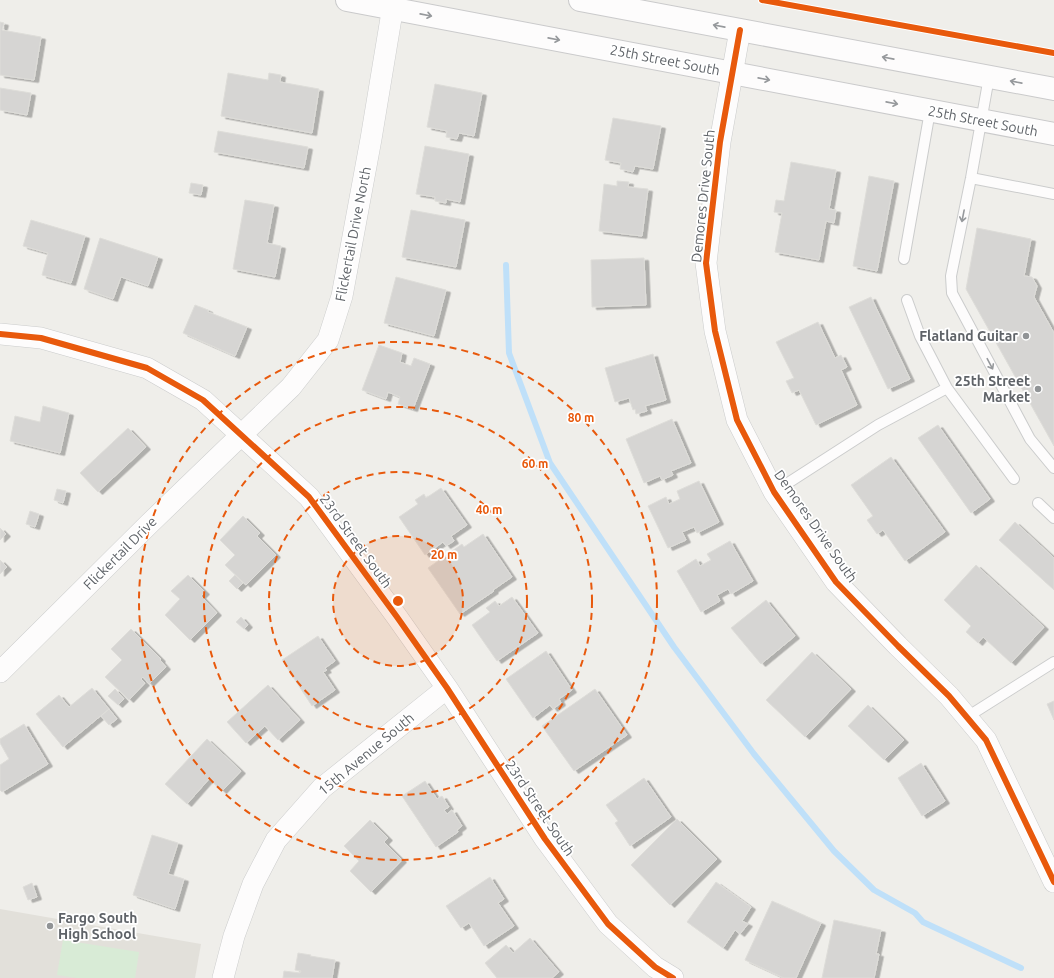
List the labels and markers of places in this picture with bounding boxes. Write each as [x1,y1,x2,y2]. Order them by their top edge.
place label: Flatland Guitar [919,328,1018,344]
marker: Flatland Guitar [1021,331,1031,341]
place label: 25th Street Market [955,373,1030,405]
marker: 25th Street Market [1033,384,1043,394]
centre of rings [391,594,405,608]
place label: Fargo South High School [58,910,138,942]
marker: Fargo South High School [45,921,55,931]

